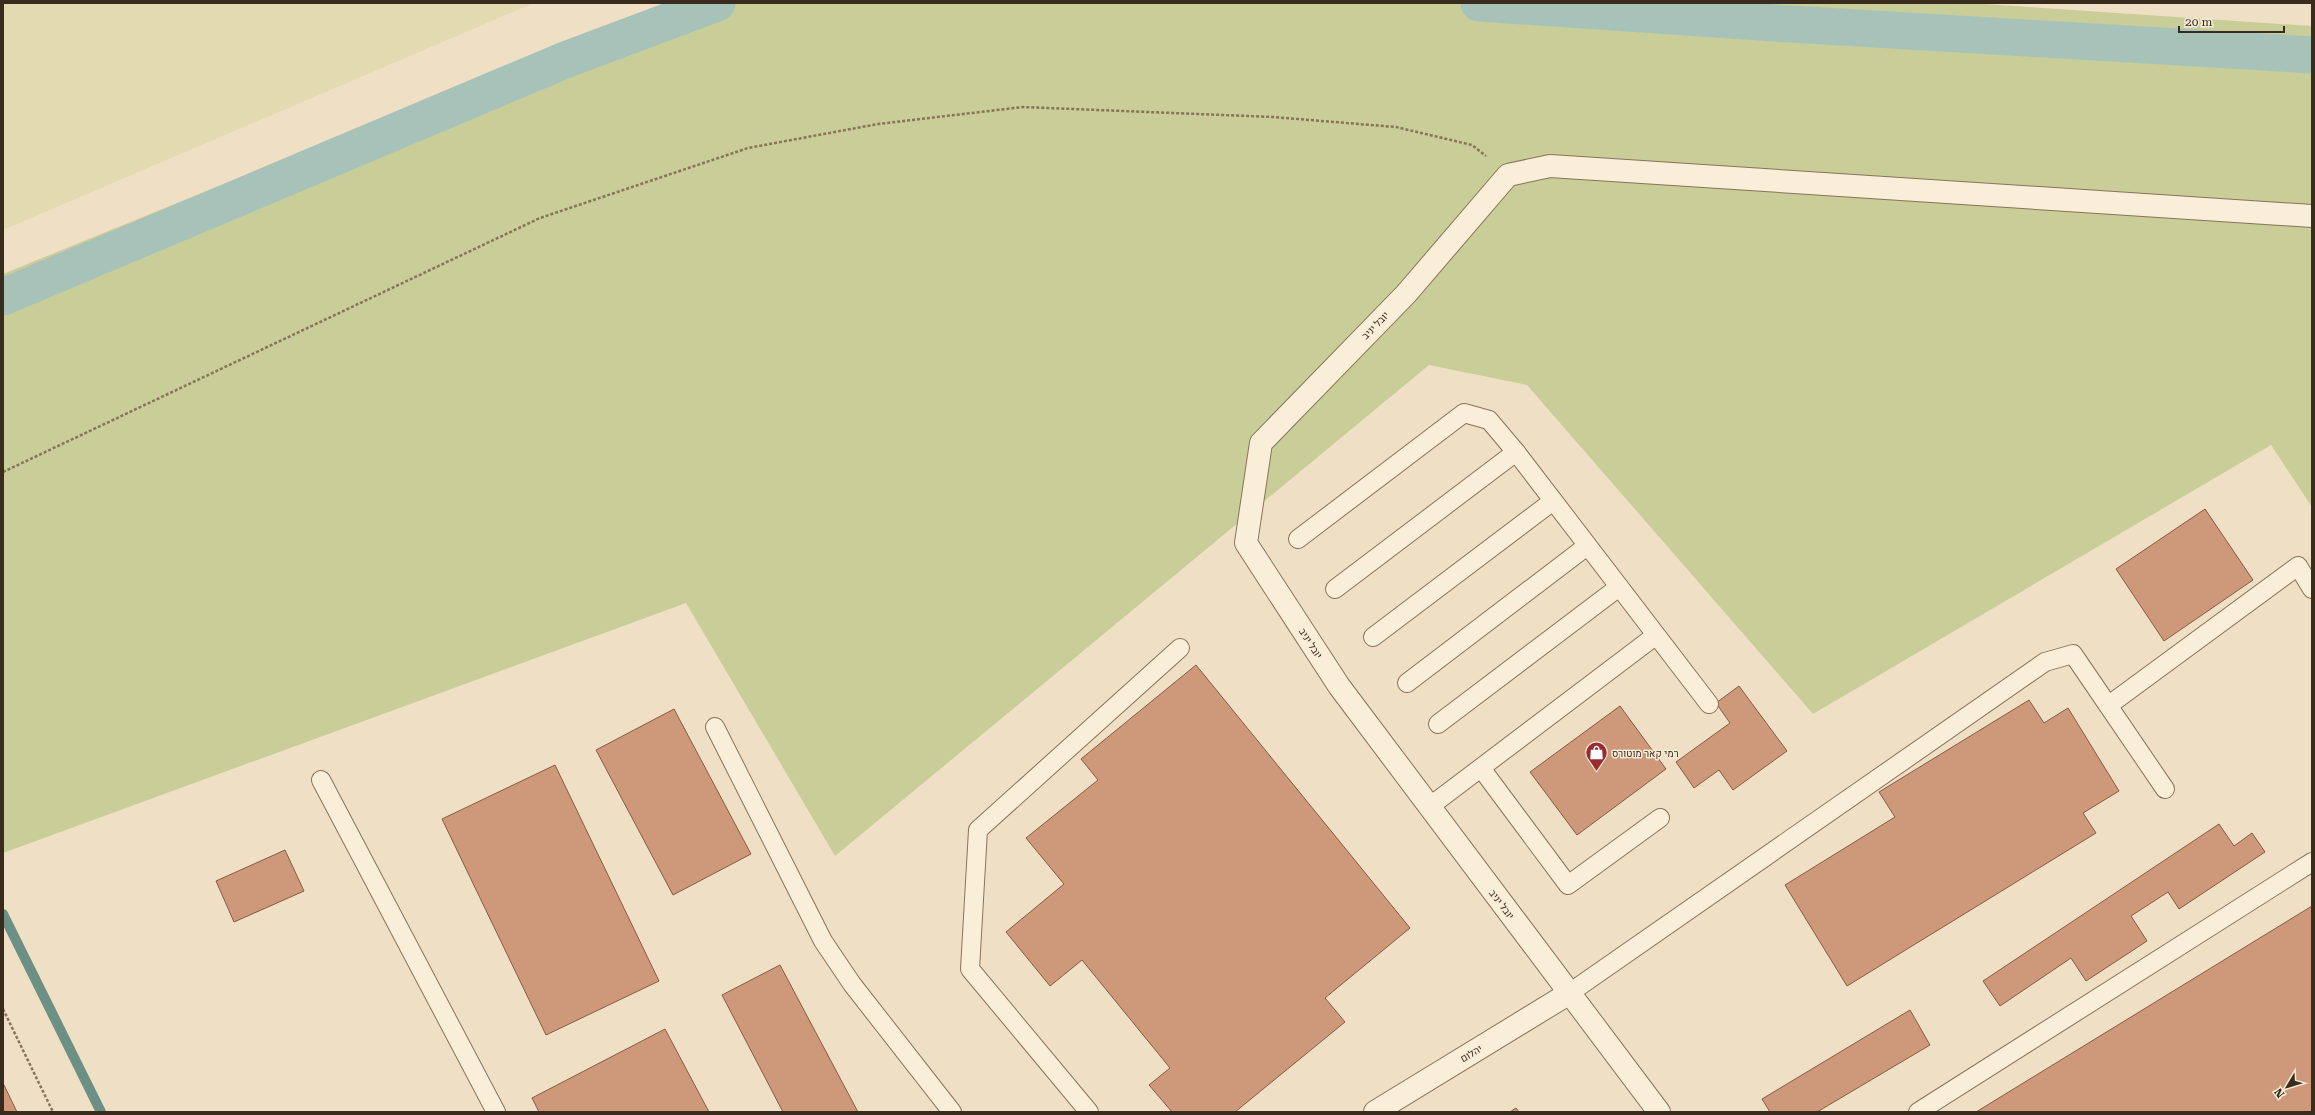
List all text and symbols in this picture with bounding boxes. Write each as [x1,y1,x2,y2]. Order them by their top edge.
scale bar [2179,8,2284,34]
text: 20 m [2185,15,2212,29]
street label: יובל יניב [1360,309,1391,341]
street label: יובל יניב [1297,626,1324,660]
shop icon: רמי קאר מוטורס [1583,740,1609,773]
place label: רמי קאר מוטורס [1612,748,1679,759]
street label: יובל יניב [1487,887,1516,921]
street label: יהלום [1458,1043,1484,1064]
north arrow [2267,1067,2307,1107]
text: N [2271,1085,2287,1100]

